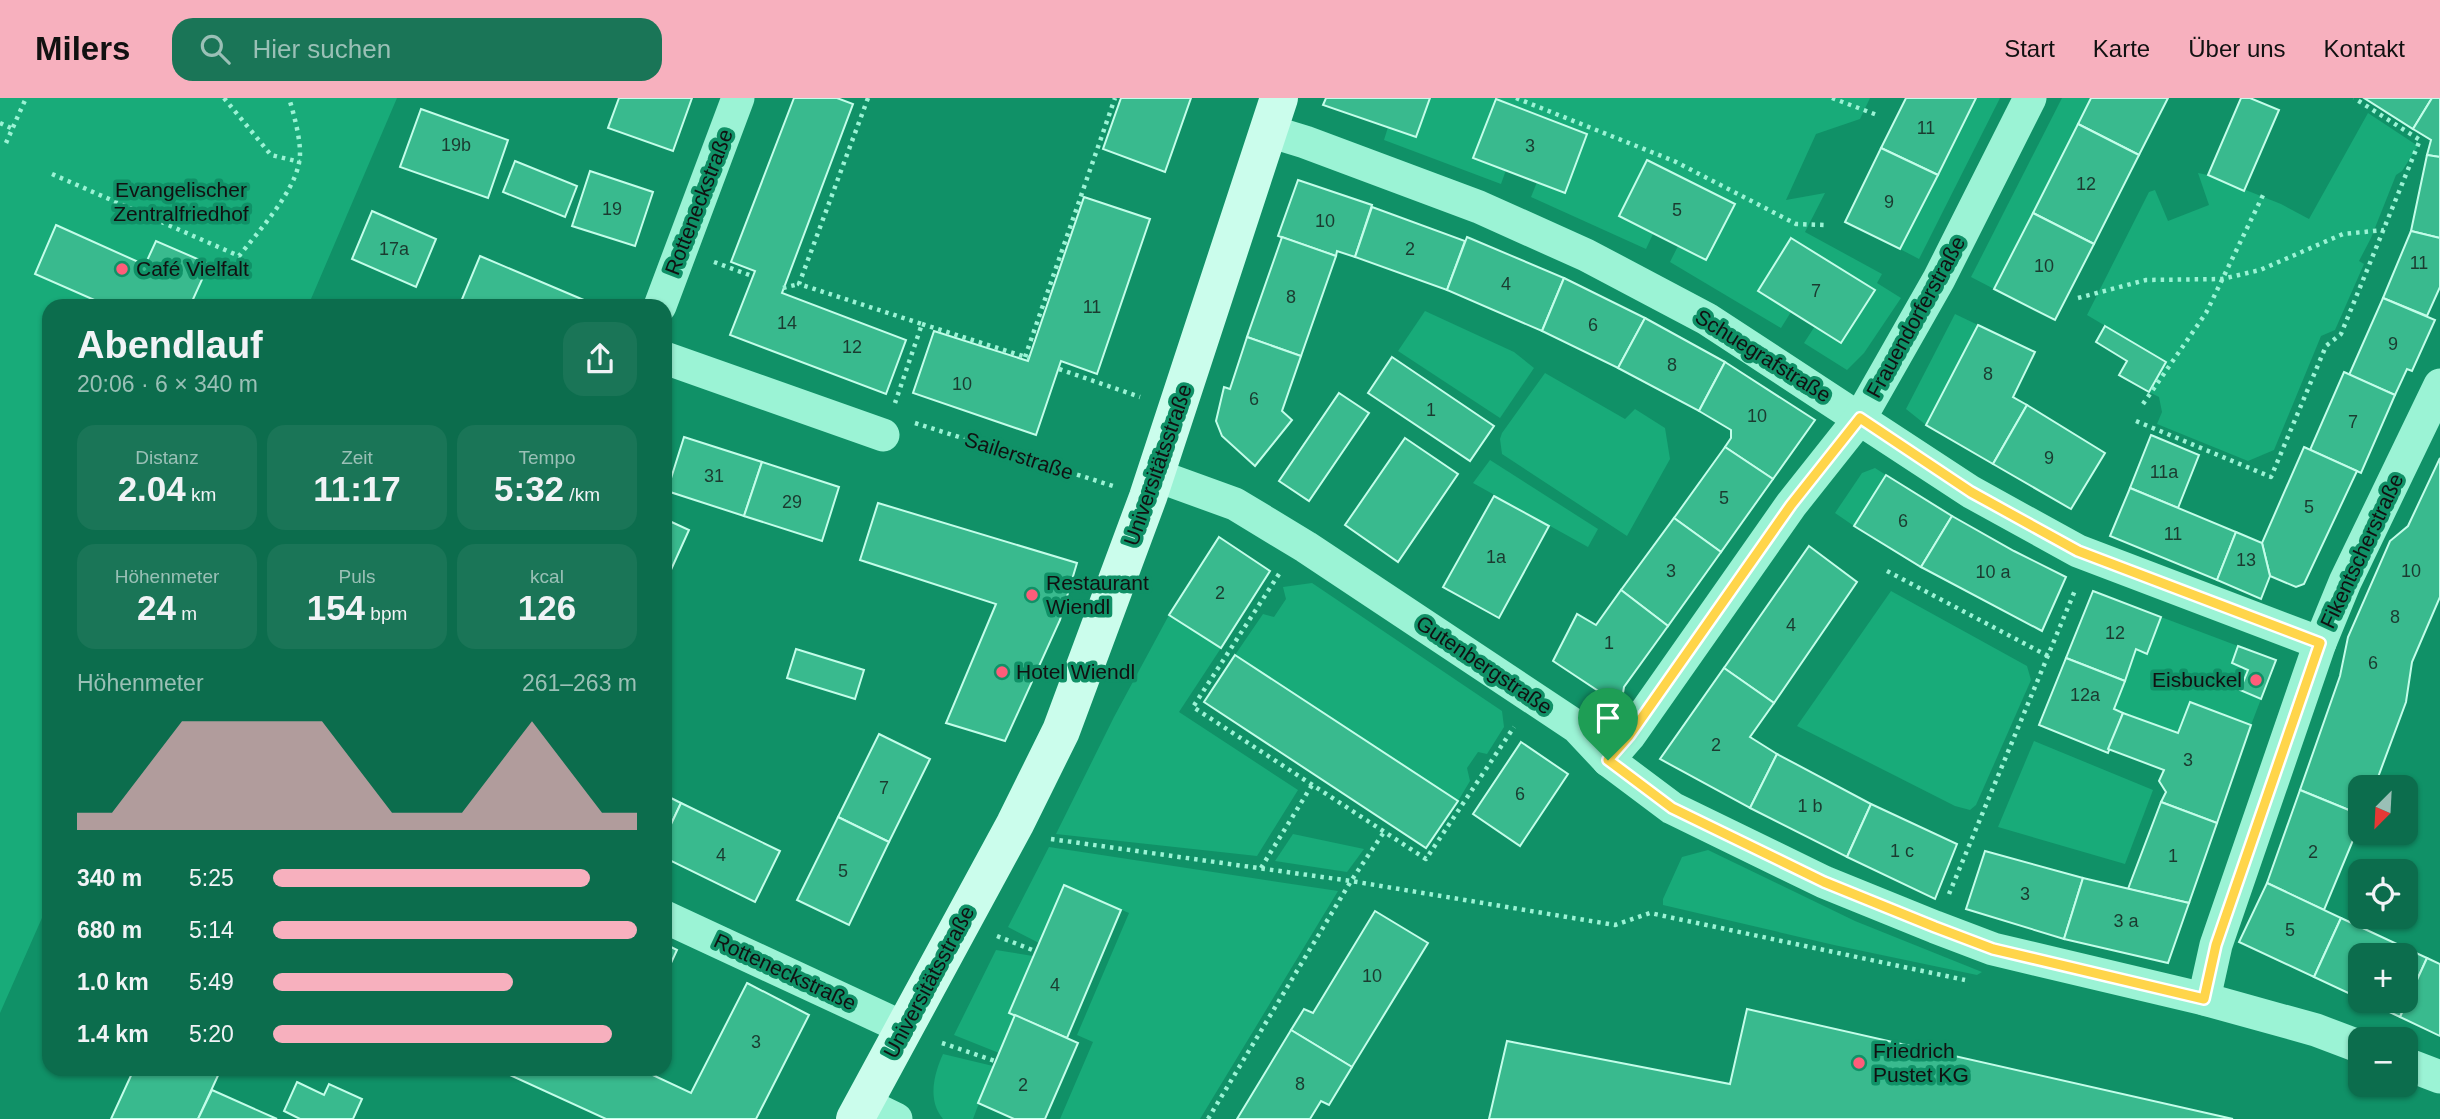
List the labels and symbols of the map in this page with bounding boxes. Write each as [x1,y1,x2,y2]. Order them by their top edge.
house number: 11 [1917,118,1935,138]
street label: Rotteneckstraße [660,126,737,278]
house number: 19b [441,135,471,155]
house number: 3 [1525,136,1535,156]
house number: 12 [2076,174,2096,194]
park label: Evangelischer Zentralfriedhof [113,178,249,225]
house number: 9 [1884,192,1894,212]
house number: 19 [602,199,622,219]
house number: 5 [1672,200,1682,220]
house number: 10 [1315,211,1335,231]
street label: Frauendorferstraße [1862,232,1969,401]
house number: 17a [379,239,410,259]
house number: 2 [1405,239,1415,259]
house number: 11 [2410,253,2428,273]
house number: 10 [2034,256,2054,276]
place label: Café Vielfalt [136,257,249,280]
marker: Café Vielfalt [114,261,130,277]
house number: 4 [1501,274,1511,294]
house number: 7 [1811,281,1821,301]
house number: 8 [1286,287,1296,307]
house number: 11 [1083,297,1101,317]
street label: Schuegrafstraße [1691,305,1835,406]
house number: 14 [777,313,797,333]
house number: 6 [1588,315,1598,335]
house number: 9 [2388,334,2398,354]
house number: 12 [842,337,862,357]
house number: 8 [1667,355,1677,375]
house number: 8 [1983,364,1993,384]
house number: 10 [952,374,972,394]
street label: Universitätsstraße [1119,381,1196,549]
house number: 6 [1249,389,1259,409]
house number: 1 [1426,400,1436,420]
house number: 10 [1747,406,1767,426]
house number: 7 [2348,412,2358,432]
street label: Sailerstraße [962,427,1077,484]
house number: 9 [2044,448,2054,468]
house number: 11a [2150,462,2179,482]
house number: 31 [704,466,724,486]
street label: Fikentscherstraße [2316,470,2407,632]
house number: 5 [1719,488,1729,508]
house number: 29 [782,492,802,512]
house number: 5 [2304,497,2314,517]
house number: 6 [1898,511,1908,531]
house number: 11 [2164,524,2182,544]
house number: 1a [1486,547,1507,567]
house number: 13 [2236,550,2256,570]
house number: 3 [1666,561,1676,581]
house number: 10 [2401,561,2421,581]
house number: 10 a [1975,562,2011,582]
place label: Restaurant Wiendl [1046,571,1149,618]
house number: 2 [1215,583,1225,603]
marker: Restaurant Wiendl [1024,587,1040,603]
house number: 8 [2390,607,2400,627]
street label: Gutenbergstraße [1412,611,1557,719]
house number: 4 [1786,615,1796,635]
house number: 12 [2105,623,2125,643]
house number: 1 [1604,633,1614,653]
house number: 6 [2368,653,2378,673]
place label: Hotel Wiendl [1016,660,1135,683]
marker: Hotel Wiendl [994,664,1010,680]
place label: Eisbuckel [2152,668,2242,691]
marker: Eisbuckel [2248,672,2264,688]
house number: 12a [2070,685,2101,705]
pin [1578,688,1638,760]
house number: 2 [1711,735,1721,755]
house number: 3 [2183,750,2193,770]
north arrow [2348,775,2418,845]
house number: 7 [879,778,889,798]
house number: 6 [1515,784,1525,804]
house number: 1 b [1797,796,1823,816]
house number: 1 c [1890,841,1914,861]
house number: 2 [2308,842,2318,862]
house number: 4 [716,845,726,865]
house number: 1 [2168,846,2178,866]
house number: 5 [838,861,848,881]
house number: 3 [2020,884,2030,904]
street label: Universitätsstraße [879,902,978,1062]
house number: 3 a [2113,911,2139,931]
house number: 5 [2285,920,2295,940]
street label: Rotteneckstraße [711,929,860,1015]
house number: 10 [1362,966,1382,986]
house number: 4 [1050,975,1060,995]
house number: 3 [751,1032,761,1052]
place label: Friedrich Pustet KG [1873,1039,1969,1086]
marker: Friedrich Pustet KG [1851,1055,1867,1071]
house number: 8 [1295,1074,1305,1094]
house number: 2 [1018,1075,1028,1095]

